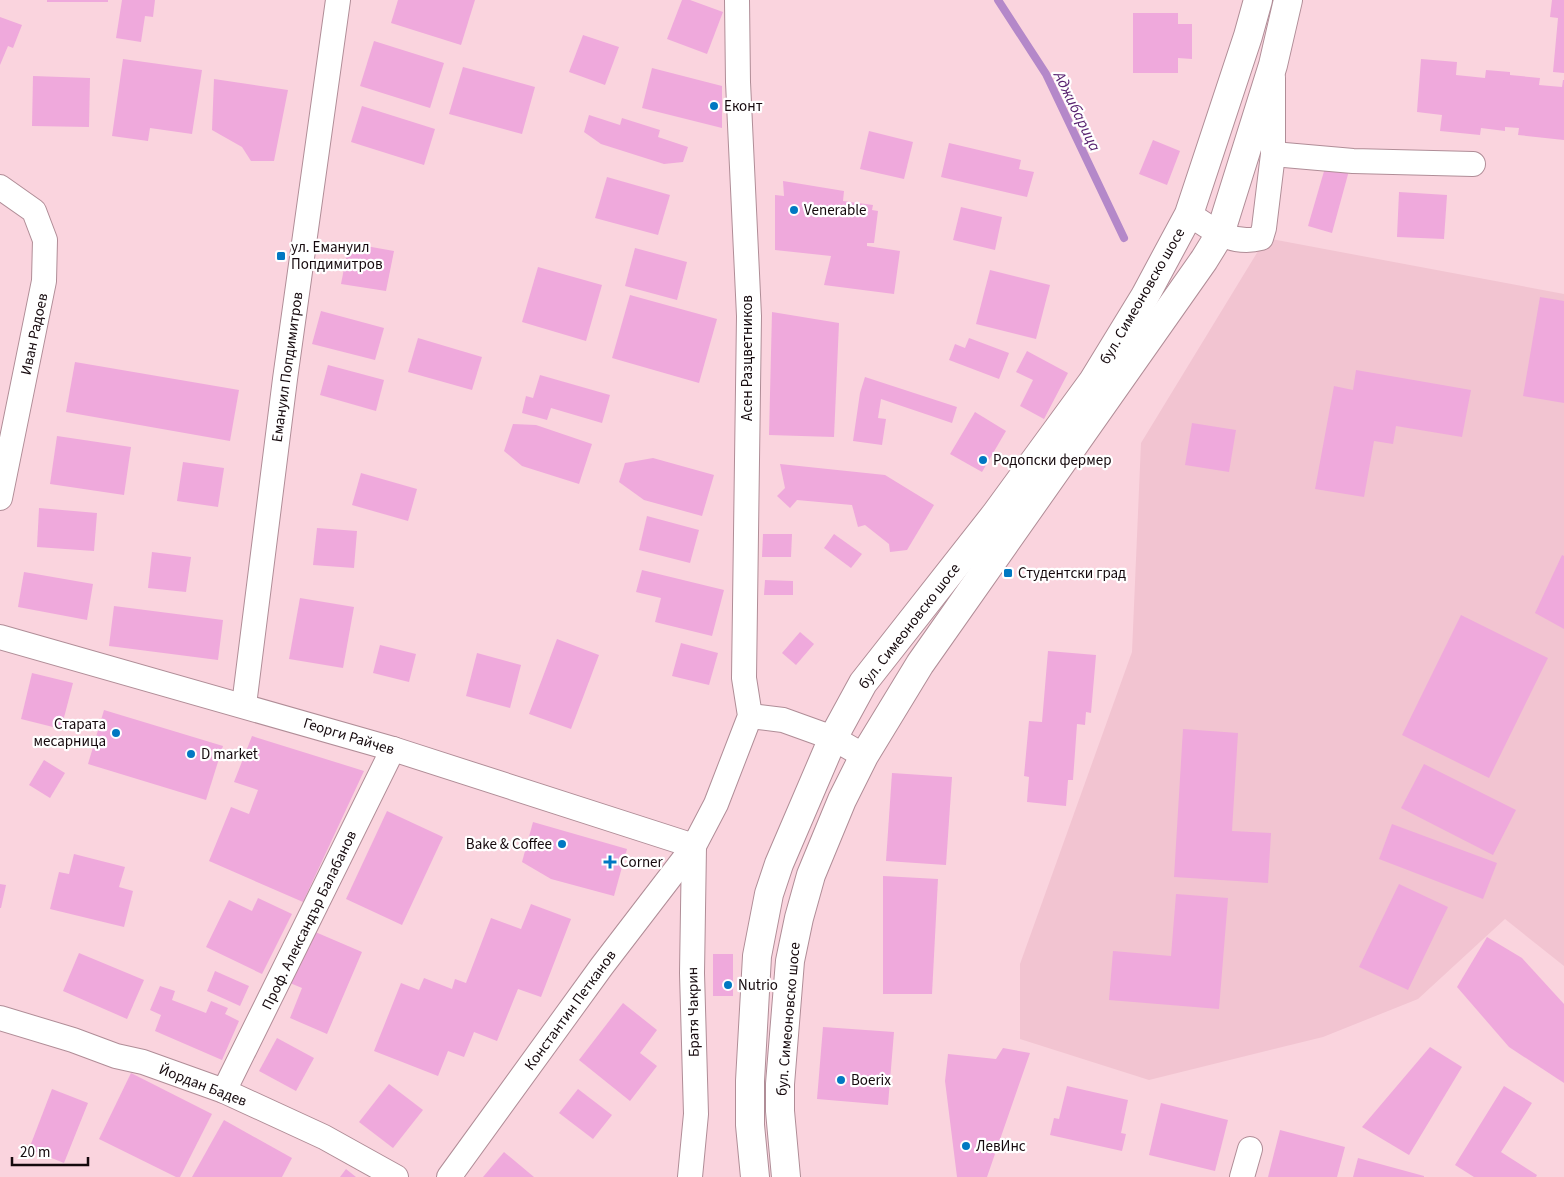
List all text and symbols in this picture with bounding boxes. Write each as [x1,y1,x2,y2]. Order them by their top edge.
water label: Аджибарица [1048,67,1106,156]
place label: Еконт [724,96,763,117]
marker: Еконт [708,100,720,112]
place label: Venerable [804,200,867,221]
marker: Venerable [788,204,800,216]
street label: бул. Симеоновско шосе [1095,224,1190,368]
place label: ул. Емануил Попдимитров [291,237,383,275]
marker: ул. Емануил Попдимитров [275,250,287,262]
street label: Емануил Попдимитров [267,290,308,443]
street label: Иван Радоев [16,291,53,377]
street label: Асен Разцветников [737,295,758,421]
place label: Родопски фермер [993,450,1111,471]
marker: Родопски фермер [977,454,989,466]
street label: бул. Симеоновско шосе [854,559,965,694]
place label: Студентски град [1018,563,1126,584]
marker: Студентски град [1002,567,1014,579]
street label: Георги Райчев [301,713,397,760]
place label: Старата месарница [34,714,106,752]
marker: Старата месарница [110,727,122,739]
place label: D market [201,744,258,765]
marker: D market [185,748,197,760]
street label: Проф. Александър Балабанов [257,827,362,1013]
place label: Bake & Coffee [466,834,552,855]
marker: Bake & Coffee [556,838,568,850]
place label: Corner [620,852,664,873]
marker: Corner [604,856,616,868]
street label: бул. Симеоновско шосе [771,941,806,1097]
street label: Константин Петканов [520,946,621,1075]
street label: Братя Чакрин [682,967,705,1057]
place label: Nutrio [738,975,778,996]
marker: Nutrio [722,979,734,991]
street label: Йордан Бадев [156,1059,250,1112]
place label: Boerix [851,1070,891,1091]
marker: Boerix [835,1074,847,1086]
scale bar [12,1134,89,1166]
place label: ЛевИнс [976,1136,1026,1157]
marker: ЛевИнс [960,1140,972,1152]
text: 20 m [20,1142,50,1163]

